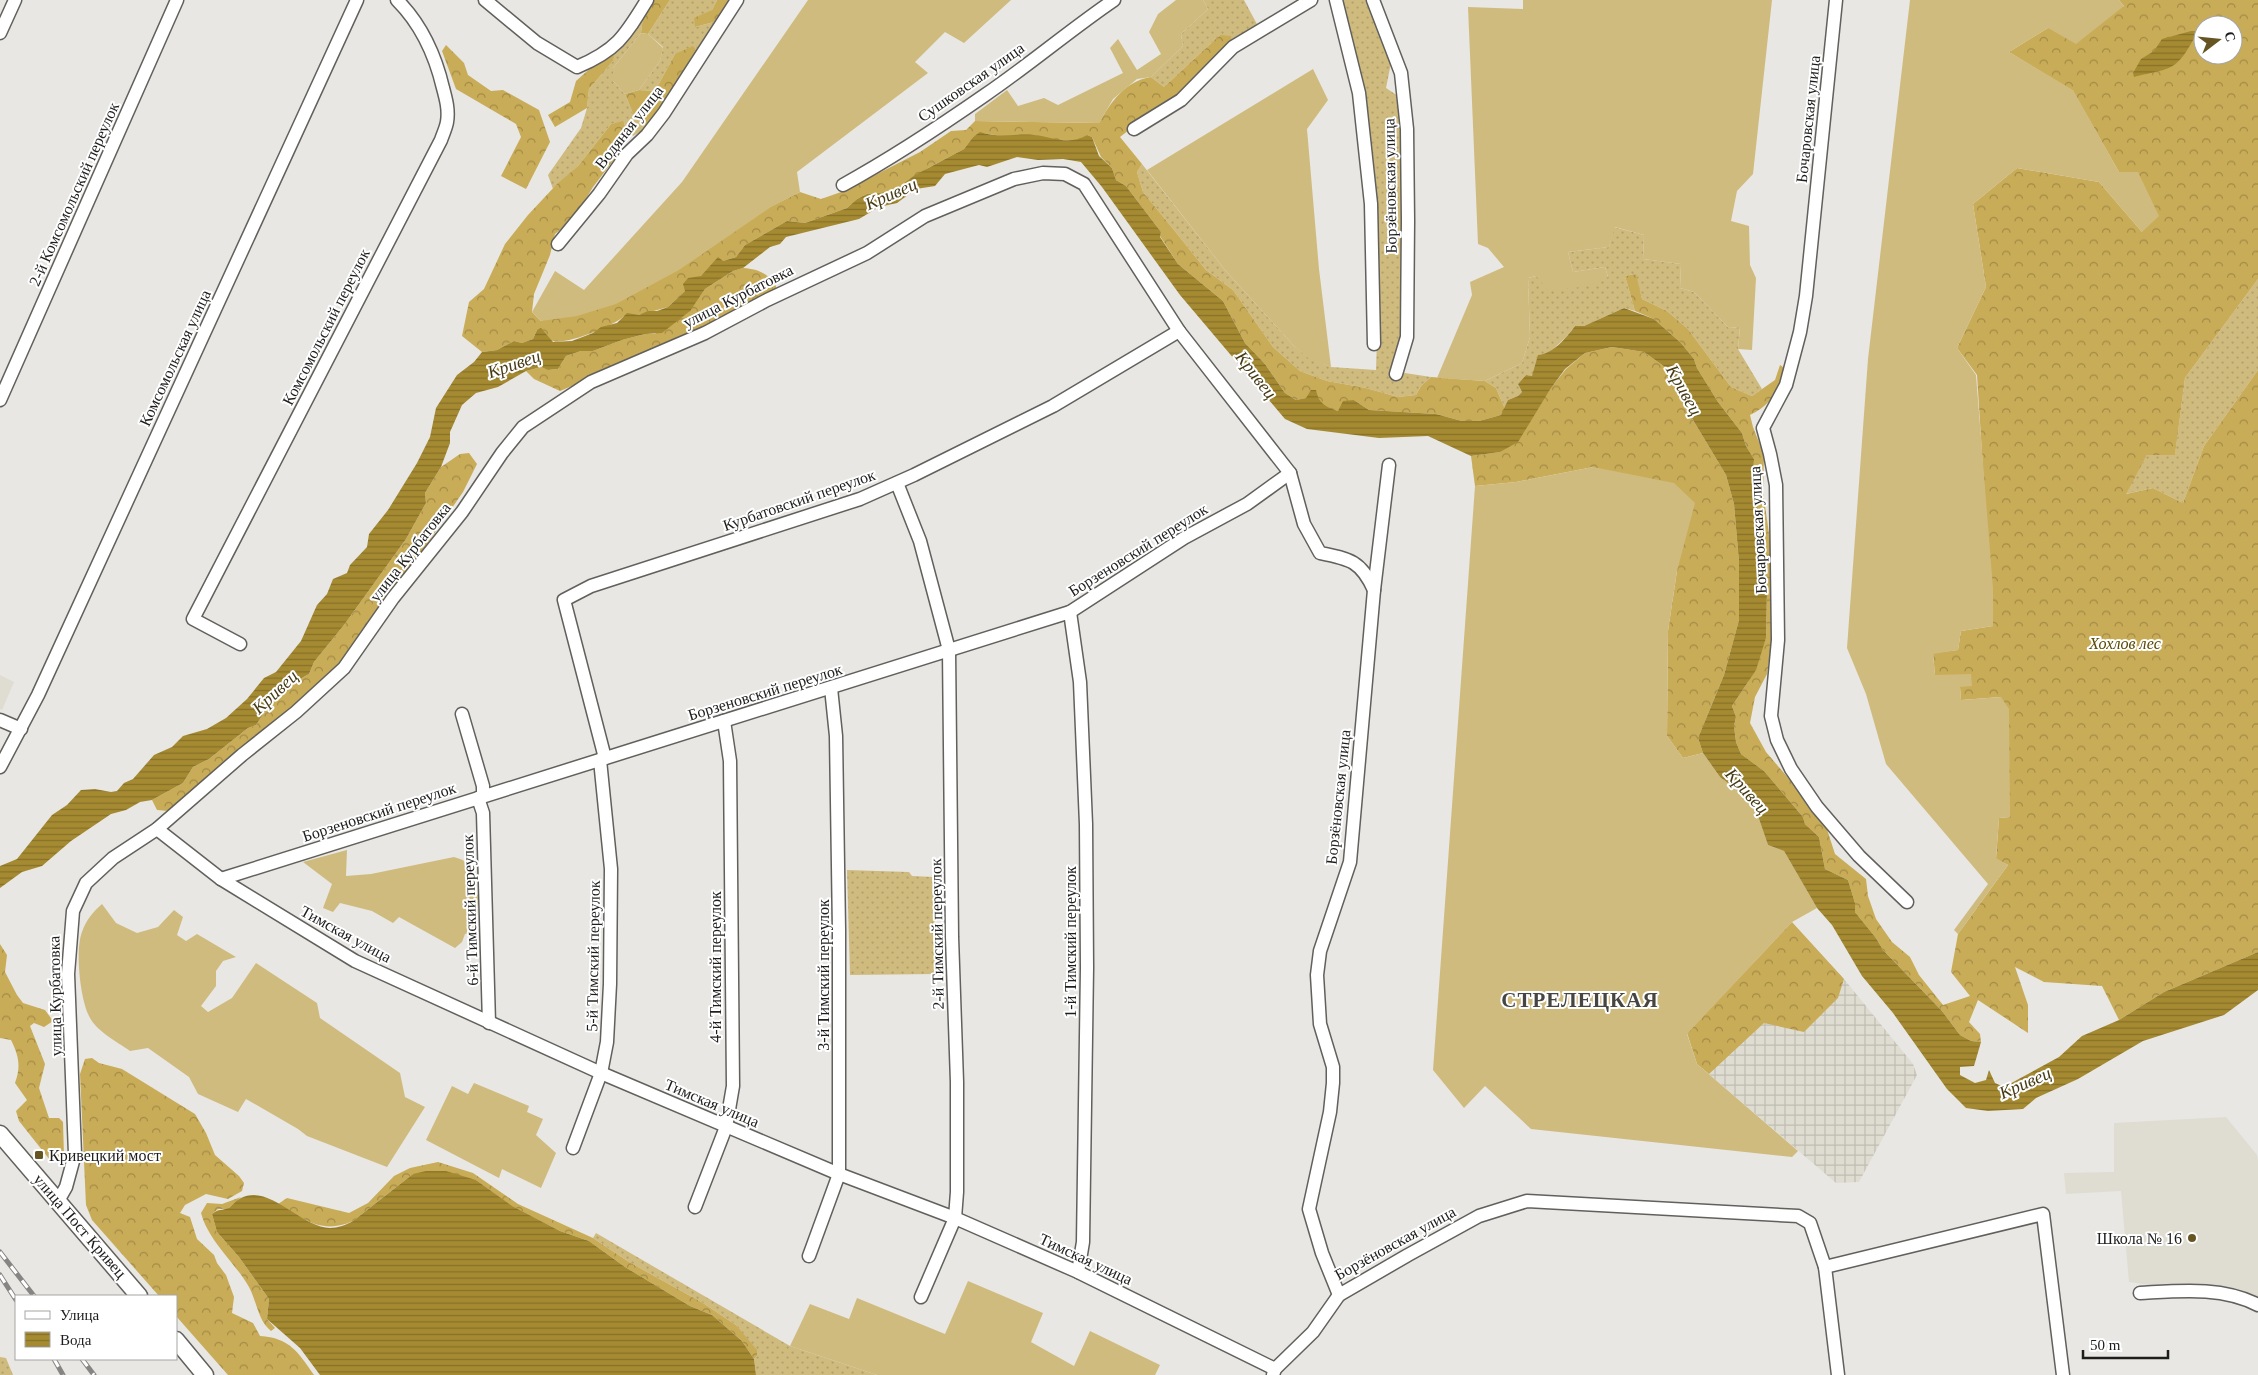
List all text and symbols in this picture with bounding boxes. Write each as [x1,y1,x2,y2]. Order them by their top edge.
north arrow [2193,15,2243,65]
text: С [2221,30,2239,43]
street label: Сушковская улица [915,39,1028,126]
street label: Бочаровская улица [1793,54,1824,184]
street label: Водяная улица [591,82,667,172]
street label: 2-й Комсомольский переулок [26,99,123,289]
street label: Борзёновская улица [1380,118,1401,254]
water label: Кривец [861,174,920,215]
street label: Комсомольский переулок [279,246,374,408]
street label: улица Курбатовка [680,261,796,332]
street label: Комсомольская улица [136,287,215,429]
water label: Кривец [484,346,543,383]
water label: Кривец [1231,346,1281,403]
water label: Кривец [1661,360,1706,419]
street label: Курбатовский переулок [721,466,878,535]
street label: Бочаровская улица [1746,466,1771,594]
street label: улица Курбатовка [366,499,455,605]
street label: Борзеновский переулок [1066,500,1211,601]
park label: Хохлов лес [2088,635,2161,652]
street label: Борзеновский переулок [686,660,845,725]
water label: Кривец [247,666,302,719]
street label: Борзёновская улица [1322,729,1355,865]
water label: Кривец [1721,763,1773,818]
street label: Борзеновский переулок [300,779,458,846]
street label: 6-й Тимский переулок [459,834,482,986]
street label: 2-й Тимский переулок [927,858,948,1010]
street label: 1-й Тимский переулок [1062,866,1080,1018]
street label: 5-й Тимский переулок [583,880,604,1032]
street label: 4-й Тимский переулок [707,891,725,1043]
street label: 3-й Тимский переулок [815,899,833,1051]
street label: Тимская улица [297,902,394,967]
street label: улица Курбатовка [45,935,66,1057]
district label: СТРЕЛЕЦКАЯ [1501,988,1659,1012]
water label: Кривец [1995,1063,2054,1104]
street label: Тимская улица [662,1076,762,1131]
place label: Кривецкий мост [49,1147,161,1165]
marker: Кривецкий мост [33,1149,45,1161]
street label: улица Пост Кривец [30,1171,130,1282]
street label: Борзёновская улица [1332,1203,1459,1284]
street label: Тимская улица [1036,1230,1135,1289]
place label: Школа № 16 [2097,1230,2182,1247]
marker: Школа № 16 [2186,1232,2198,1244]
legend [15,1295,178,1360]
text: Улица [60,1307,99,1323]
scale bar [2083,1328,2168,1360]
text: Вода [60,1332,92,1348]
text: 50 m [2090,1337,2121,1353]

